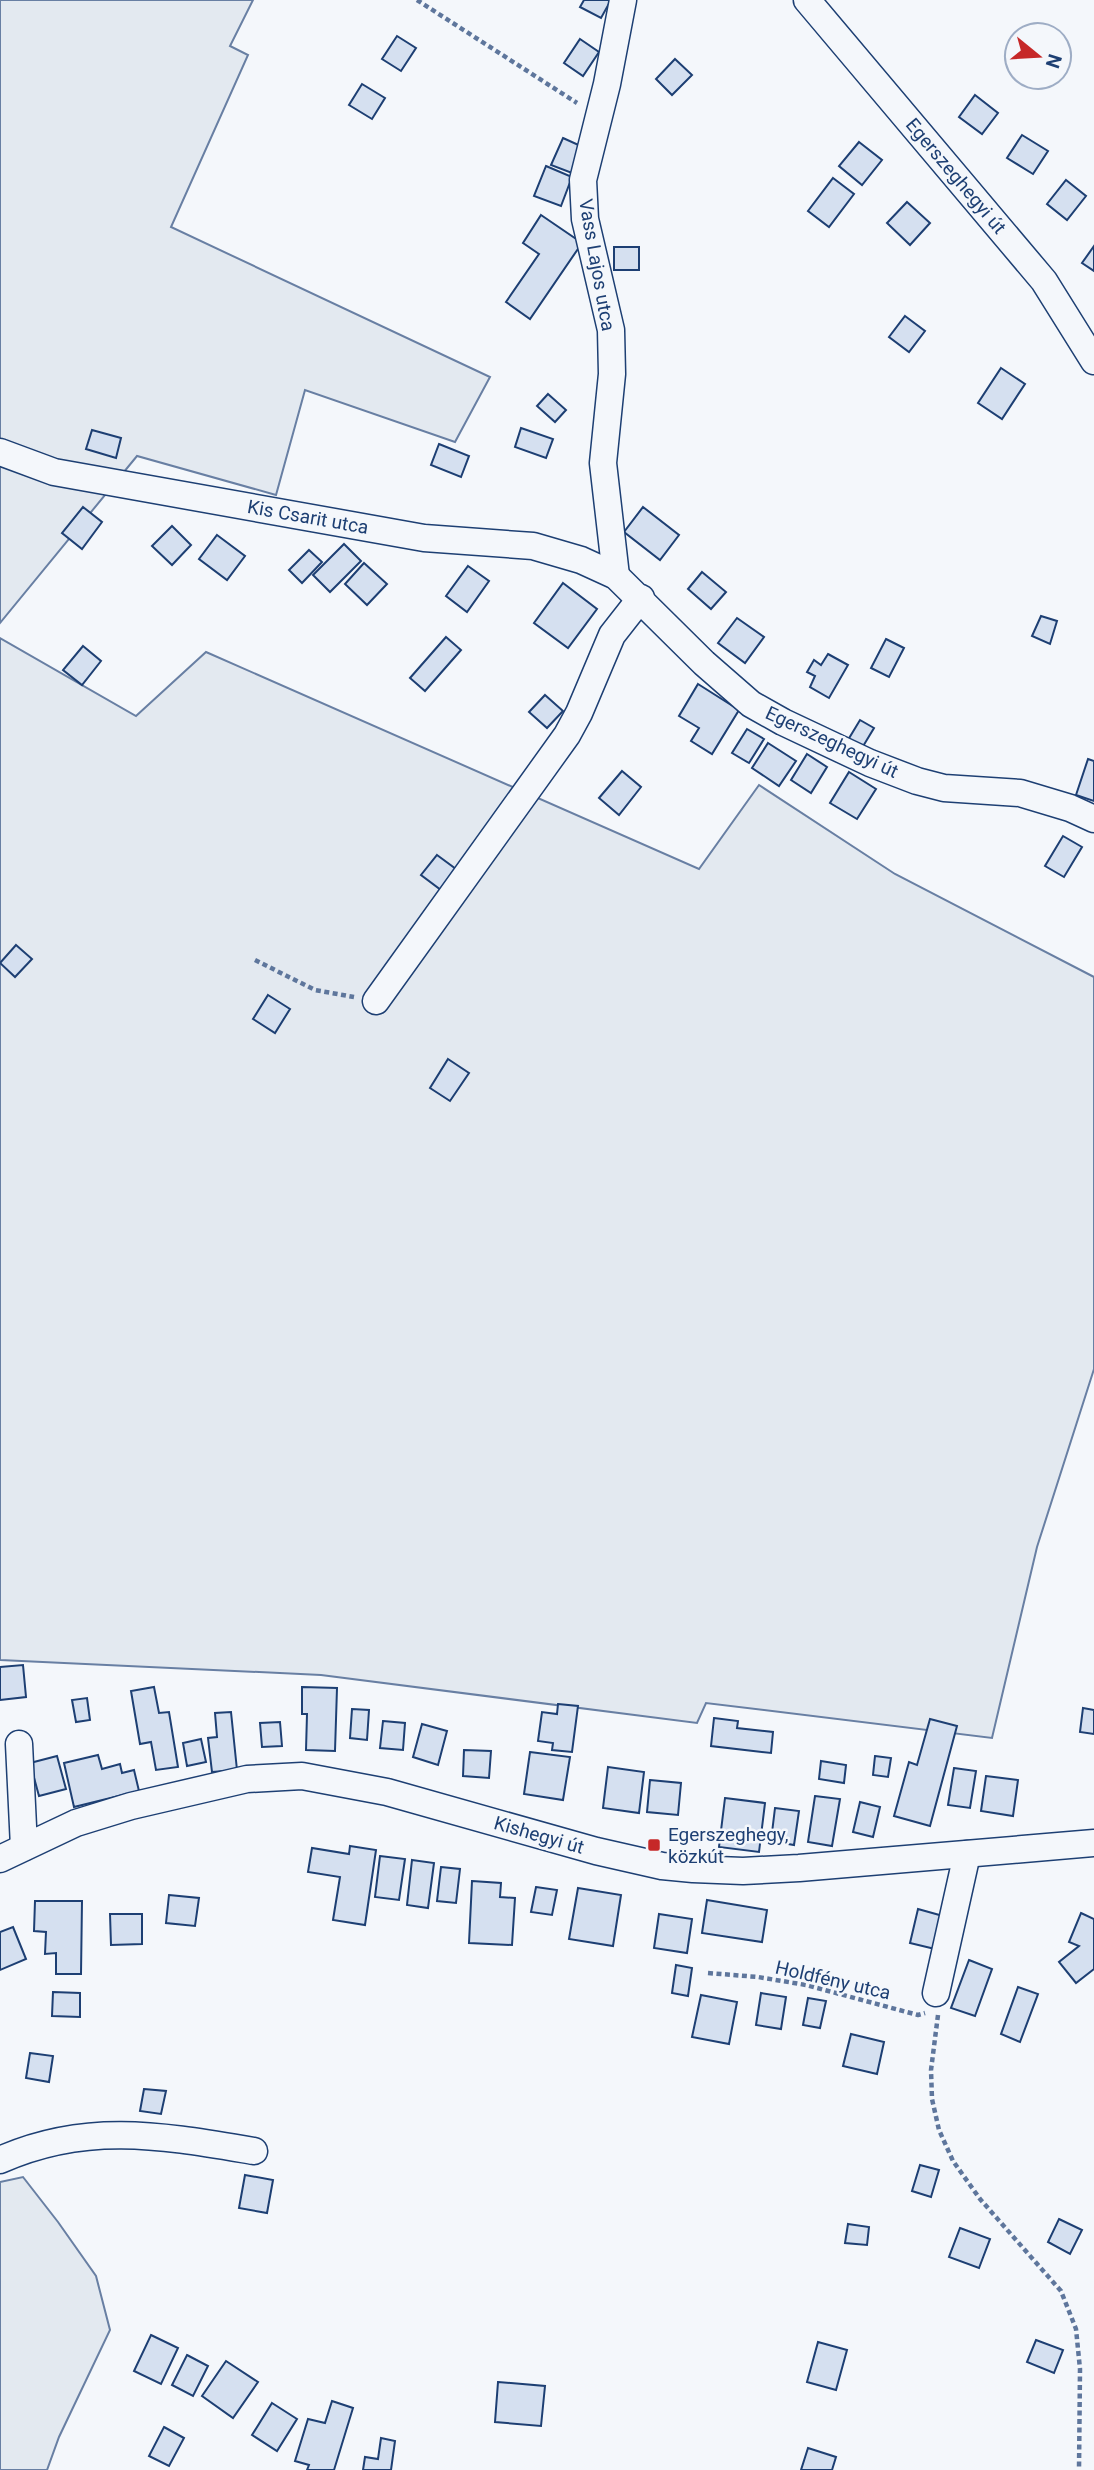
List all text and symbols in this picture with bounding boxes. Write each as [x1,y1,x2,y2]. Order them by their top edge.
north arrow [1003,21,1073,91]
text: N [1041,51,1067,71]
street label: Egerszeghegyi út [901,114,1011,238]
street label: Vass Lajos utca [574,197,620,333]
street label: Kis Csarit utca [246,495,370,539]
street label: Egerszeghegyi út [762,701,902,783]
street label: Kishegyi út [491,1811,587,1859]
place label: Egerszeghegy, közkút [668,1823,789,1868]
marker: Egerszeghegy, közkút [646,1837,662,1853]
street label: Holdfény utca [773,1956,893,2004]

